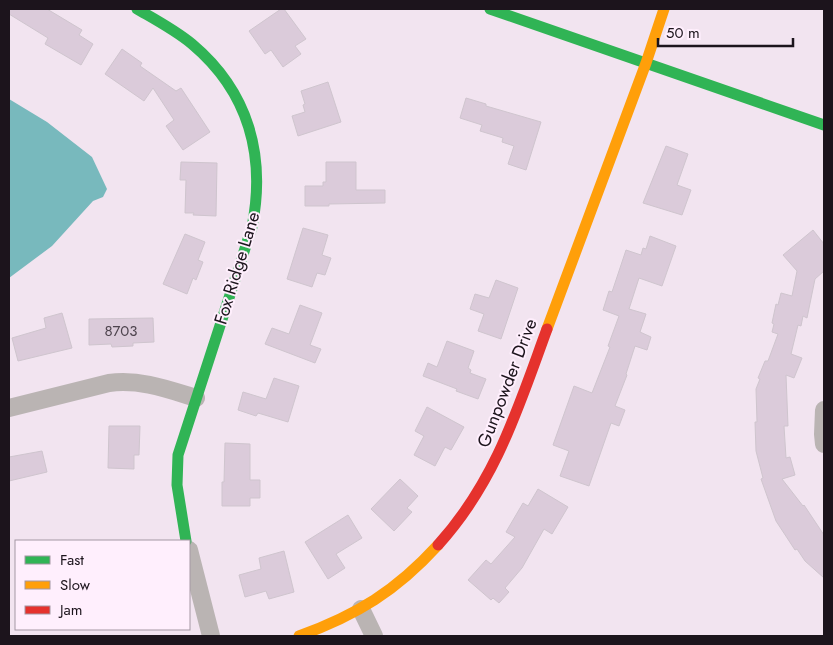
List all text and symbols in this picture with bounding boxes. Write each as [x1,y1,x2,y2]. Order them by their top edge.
scale bar [658,15,793,47]
text: 50 m [666,22,700,44]
street label: Fox Ridge Lane [208,209,266,327]
street label: Gunpowder Drive [470,315,544,451]
house number: 8703 [104,320,138,342]
legend [15,540,190,630]
text: Fast [60,549,84,571]
text: Slow [60,574,91,596]
text: Jam [58,599,83,621]

